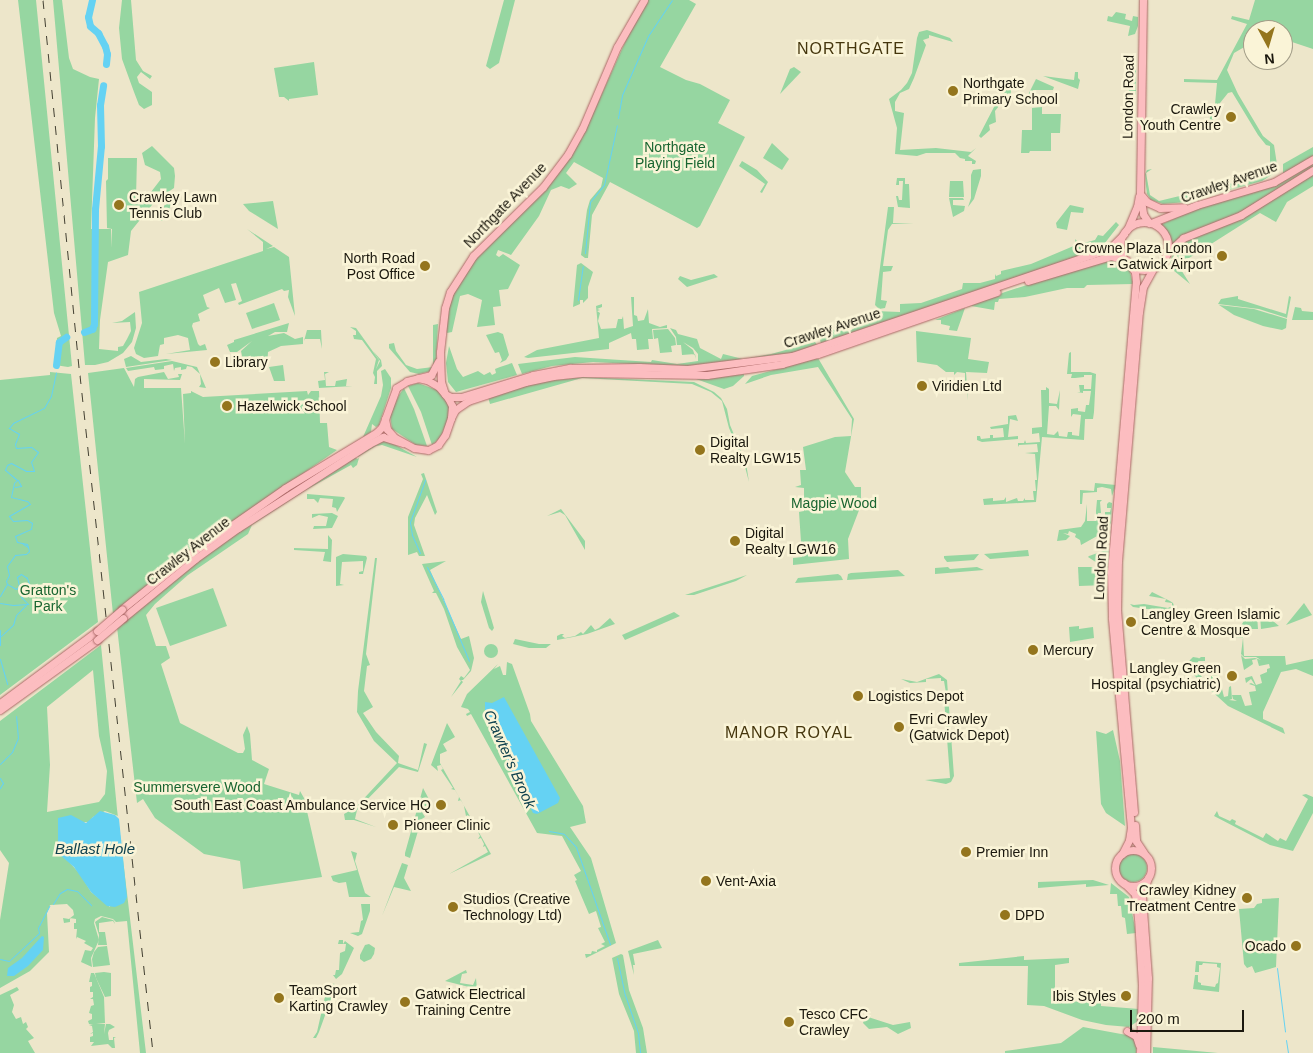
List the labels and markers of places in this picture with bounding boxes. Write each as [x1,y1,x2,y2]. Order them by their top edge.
place label: Northgate Primary School [963,75,1058,108]
marker: Northgate Primary School [947,85,959,97]
place label: Crawley Youth Centre [1140,101,1221,134]
marker: Crawley Youth Centre [1225,111,1237,123]
place label: Crawley Lawn Tennis Club [129,189,217,222]
marker: Crawley Lawn Tennis Club [113,199,125,211]
place label: Crowne Plaza London - Gatwick Airport [1074,240,1212,272]
place label: North Road Post Office [343,250,415,282]
marker: Crowne Plaza London - Gatwick Airport [1216,250,1228,262]
marker: North Road Post Office [419,260,431,272]
place label: Library [225,354,268,370]
marker: Library [209,356,221,368]
place label: Viridien Ltd [932,378,1002,394]
marker: Viridien Ltd [916,380,928,392]
place label: Hazelwick School [237,398,347,414]
marker: Hazelwick School [221,400,233,412]
place label: Digital Realty LGW15 [710,434,801,467]
marker: Digital Realty LGW15 [694,444,706,456]
place label: Digital Realty LGW16 [745,525,836,558]
marker: Digital Realty LGW16 [729,535,741,547]
place label: Langley Green Islamic Centre & Mosque [1141,606,1280,638]
marker: Langley Green Islamic Centre & Mosque [1125,616,1137,628]
place label: Mercury [1043,642,1094,658]
marker: Mercury [1027,644,1039,656]
place label: Langley Green Hospital (psychiatric) [1091,660,1221,692]
marker: Langley Green Hospital (psychiatric) [1225,669,1239,683]
place label: Logistics Depot [868,688,964,704]
marker: Logistics Depot [852,690,864,702]
place label: Evri Crawley (Gatwick Depot) [909,711,1009,744]
marker: Evri Crawley (Gatwick Depot) [893,721,905,733]
place label: South East Coast Ambulance Service HQ [173,797,431,813]
marker: South East Coast Ambulance Service HQ [435,799,447,811]
place label: Pioneer Clinic [404,817,490,833]
marker: Pioneer Clinic [386,818,400,832]
place label: Premier Inn [976,844,1048,860]
marker: Premier Inn [960,846,972,858]
place label: Vent-Axia [716,873,776,889]
marker: Vent-Axia [700,875,712,887]
place label: Crawley Kidney Treatment Centre [1127,882,1236,914]
place label: Studios (Creative Technology Ltd) [463,891,570,924]
marker: Crawley Kidney Treatment Centre [1240,891,1254,905]
marker: Studios (Creative Technology Ltd) [447,901,459,913]
place label: DPD [1015,907,1045,923]
marker: DPD [999,909,1011,921]
place label: Ocado [1245,938,1286,954]
marker: Ocado [1290,940,1302,952]
place label: TeamSport Karting Crawley [289,982,388,1014]
place label: Gatwick Electrical Training Centre [415,986,525,1019]
place label: Ibis Styles [1052,988,1116,1004]
marker: Ibis Styles [1120,990,1132,1002]
marker: TeamSport Karting Crawley [273,992,285,1004]
marker: Gatwick Electrical Training Centre [399,996,411,1008]
place label: Tesco CFC Crawley [799,1006,868,1038]
marker: Tesco CFC Crawley [783,1016,795,1028]

